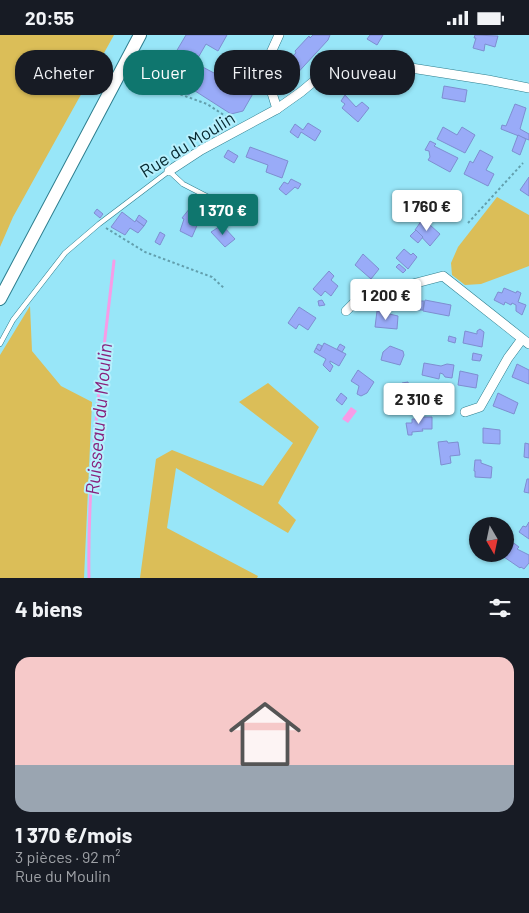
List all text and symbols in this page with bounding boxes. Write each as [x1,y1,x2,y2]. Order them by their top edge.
text: 20:55 [25,6,74,29]
chip: Acheter [15,50,113,95]
chip: Louer [123,50,204,95]
chip: Filtres [214,50,300,95]
chip: Nouveau [310,50,415,95]
street label: Rue du Moulin [136,106,238,182]
pin: 1 760 € [381,189,473,232]
pin: 1 370 € [177,193,269,236]
text: 1 760 € [403,196,451,215]
text: 1 370 € [199,200,247,219]
pin: 1 200 € [340,279,432,321]
text: 1 200 € [361,285,411,304]
water label: Ruisseau du Moulin [80,342,116,496]
pin: 2 310 € [373,383,465,425]
text: 2 310 € [395,389,443,408]
north arrow [469,517,514,563]
map controls [469,517,514,562]
icon: filters [486,594,514,622]
text: 4 biens [15,596,83,621]
icon: home [220,689,310,779]
text: 1 370 €/mois [15,822,132,847]
text: 3 pièces · 92 m² [15,847,121,866]
text: Rue du Moulin [15,866,111,885]

